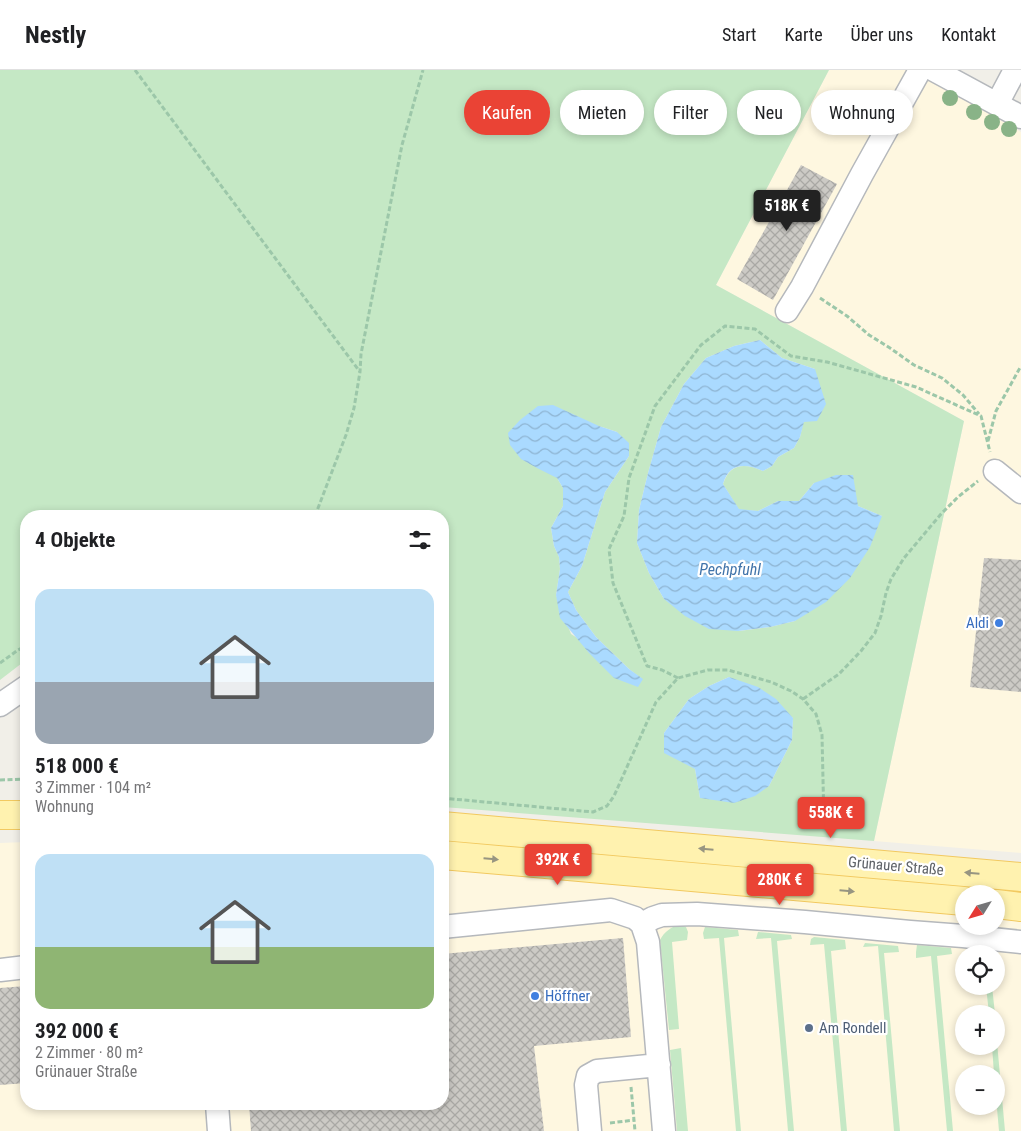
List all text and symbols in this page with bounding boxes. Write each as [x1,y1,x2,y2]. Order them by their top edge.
text: Nestly [25,21,86,49]
text: Start [722,24,756,45]
text: Karte [784,24,823,45]
text: Über uns [851,24,913,45]
text: Kontakt [941,24,996,45]
chip: Kaufen [464,90,550,135]
chip: Mieten [560,90,644,135]
chip: Filter [654,90,727,135]
chip: Neu [737,90,801,135]
chip: Wohnung [811,90,913,135]
pin: 518K € [746,190,828,232]
text: 518K € [765,196,809,215]
icon: filters [406,526,434,554]
text: 4 Objekte [35,528,115,552]
water label: Pechpfuhl [699,560,761,579]
place label: Aldi [966,614,989,632]
marker: Aldi [993,617,1005,629]
icon: home [190,622,280,712]
text: 518 000 € [35,754,119,778]
text: 3 Zimmer · 104 m² [35,778,151,797]
pin: 558K € [790,796,872,839]
text: Wohnung [35,797,94,816]
text: 558K € [809,803,853,822]
pin: 392K € [517,844,599,886]
one-way arrow [698,845,714,853]
text: 392K € [536,850,580,869]
street label: Grünauer Straße [847,853,945,879]
one-way arrow [483,855,499,863]
pin: 280K € [739,864,821,906]
one-way arrow [964,869,980,877]
text: 280K € [758,870,802,889]
north arrow [955,885,1005,935]
map controls [955,885,1005,1115]
icon: home [190,887,280,977]
one-way arrow [840,887,856,895]
button: locate [955,945,1005,995]
place label: Höffner [545,987,591,1005]
marker: Höffner [529,990,541,1002]
button: + [955,1005,1005,1055]
text: 392 000 € [35,1019,119,1043]
place label: Am Rondell [819,1019,887,1037]
marker: Am Rondell [803,1022,815,1034]
text: 2 Zimmer · 80 m² [35,1043,143,1062]
text: Grünauer Straße [35,1062,137,1081]
button: − [955,1065,1005,1115]

